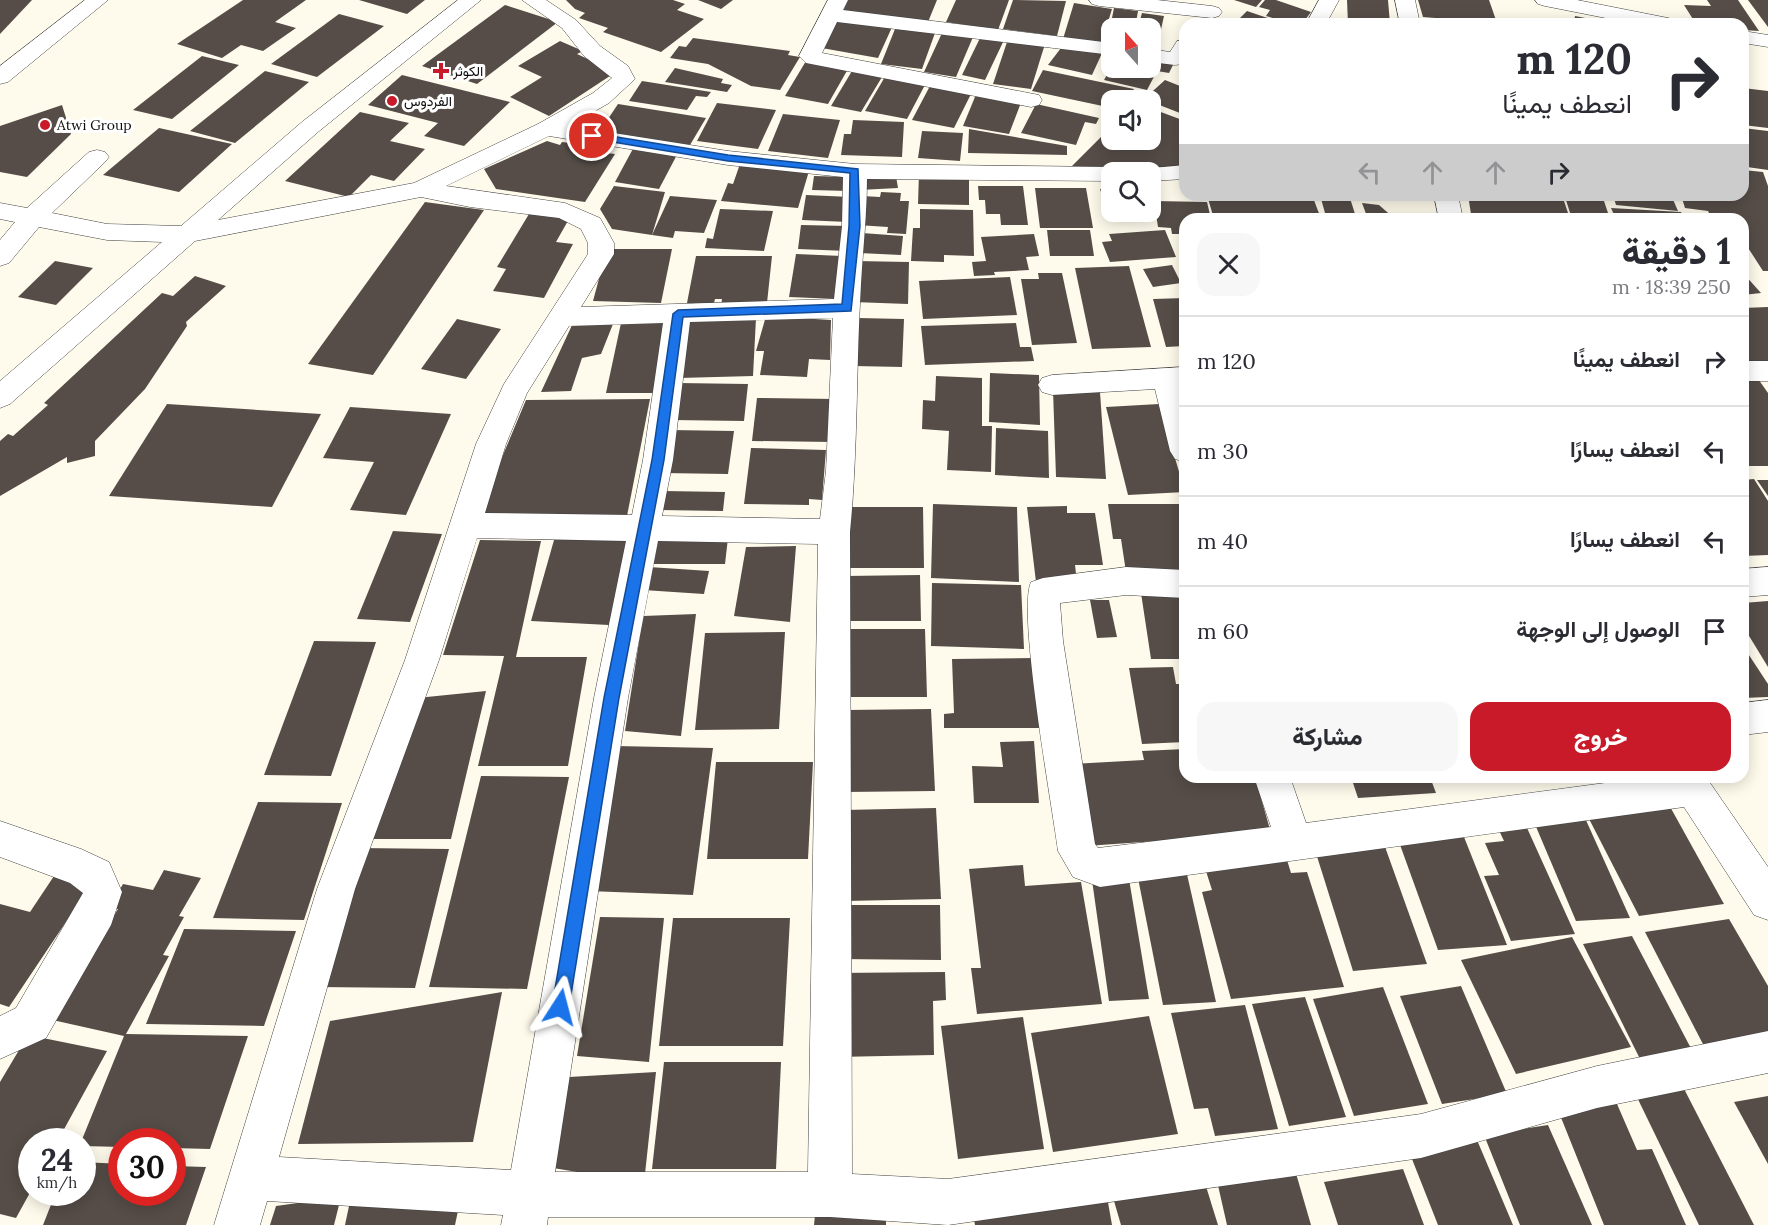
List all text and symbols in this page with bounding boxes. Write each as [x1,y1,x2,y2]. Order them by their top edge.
north arrow [1101,18,1161,78]
map controls [1101,18,1161,222]
text: 120 m [1516,32,1632,86]
icon: right [1653,42,1731,120]
place label: الكوثر [452,62,483,80]
marker: الكوثر [434,64,448,78]
text: انعطف يمينًا [1502,86,1632,120]
button: sound [1101,90,1161,150]
place label: الفردوس [404,92,452,110]
marker: الفردوس [385,94,399,108]
pin [566,110,617,161]
place label: Atwi Group [56,116,132,134]
marker: Atwi Group [38,118,52,132]
icon: arrive [575,119,608,152]
icon: left [1353,156,1386,189]
icon: ahead [1416,156,1449,189]
icon: ahead [1479,156,1512,189]
icon: right [1542,156,1575,189]
button: search [1101,162,1161,222]
text: 1 دقيقة [1622,228,1731,274]
button: close [1197,233,1260,296]
text: 250 m · 18:39 [1612,274,1731,299]
text: انعطف يمينًا [1573,345,1680,373]
icon: right [1698,345,1731,378]
text: 120 m [1197,347,1256,375]
text: انعطف يسارًا [1570,435,1680,463]
icon: left [1698,435,1731,468]
text: 30 m [1197,437,1248,465]
text: انعطف يسارًا [1570,525,1680,553]
icon: left [1698,525,1731,558]
text: 40 m [1197,527,1248,555]
text: الوصول إلى الوجهة [1516,615,1680,643]
icon: arrive [1698,615,1731,648]
text: 60 m [1197,617,1249,645]
button: مشاركة [1197,702,1458,771]
button: خروج [1470,702,1731,771]
position arrow [528,975,592,1039]
speed limit sign: 30 [108,1128,186,1206]
text: 24 [41,1141,73,1179]
text: km/h [37,1173,77,1192]

